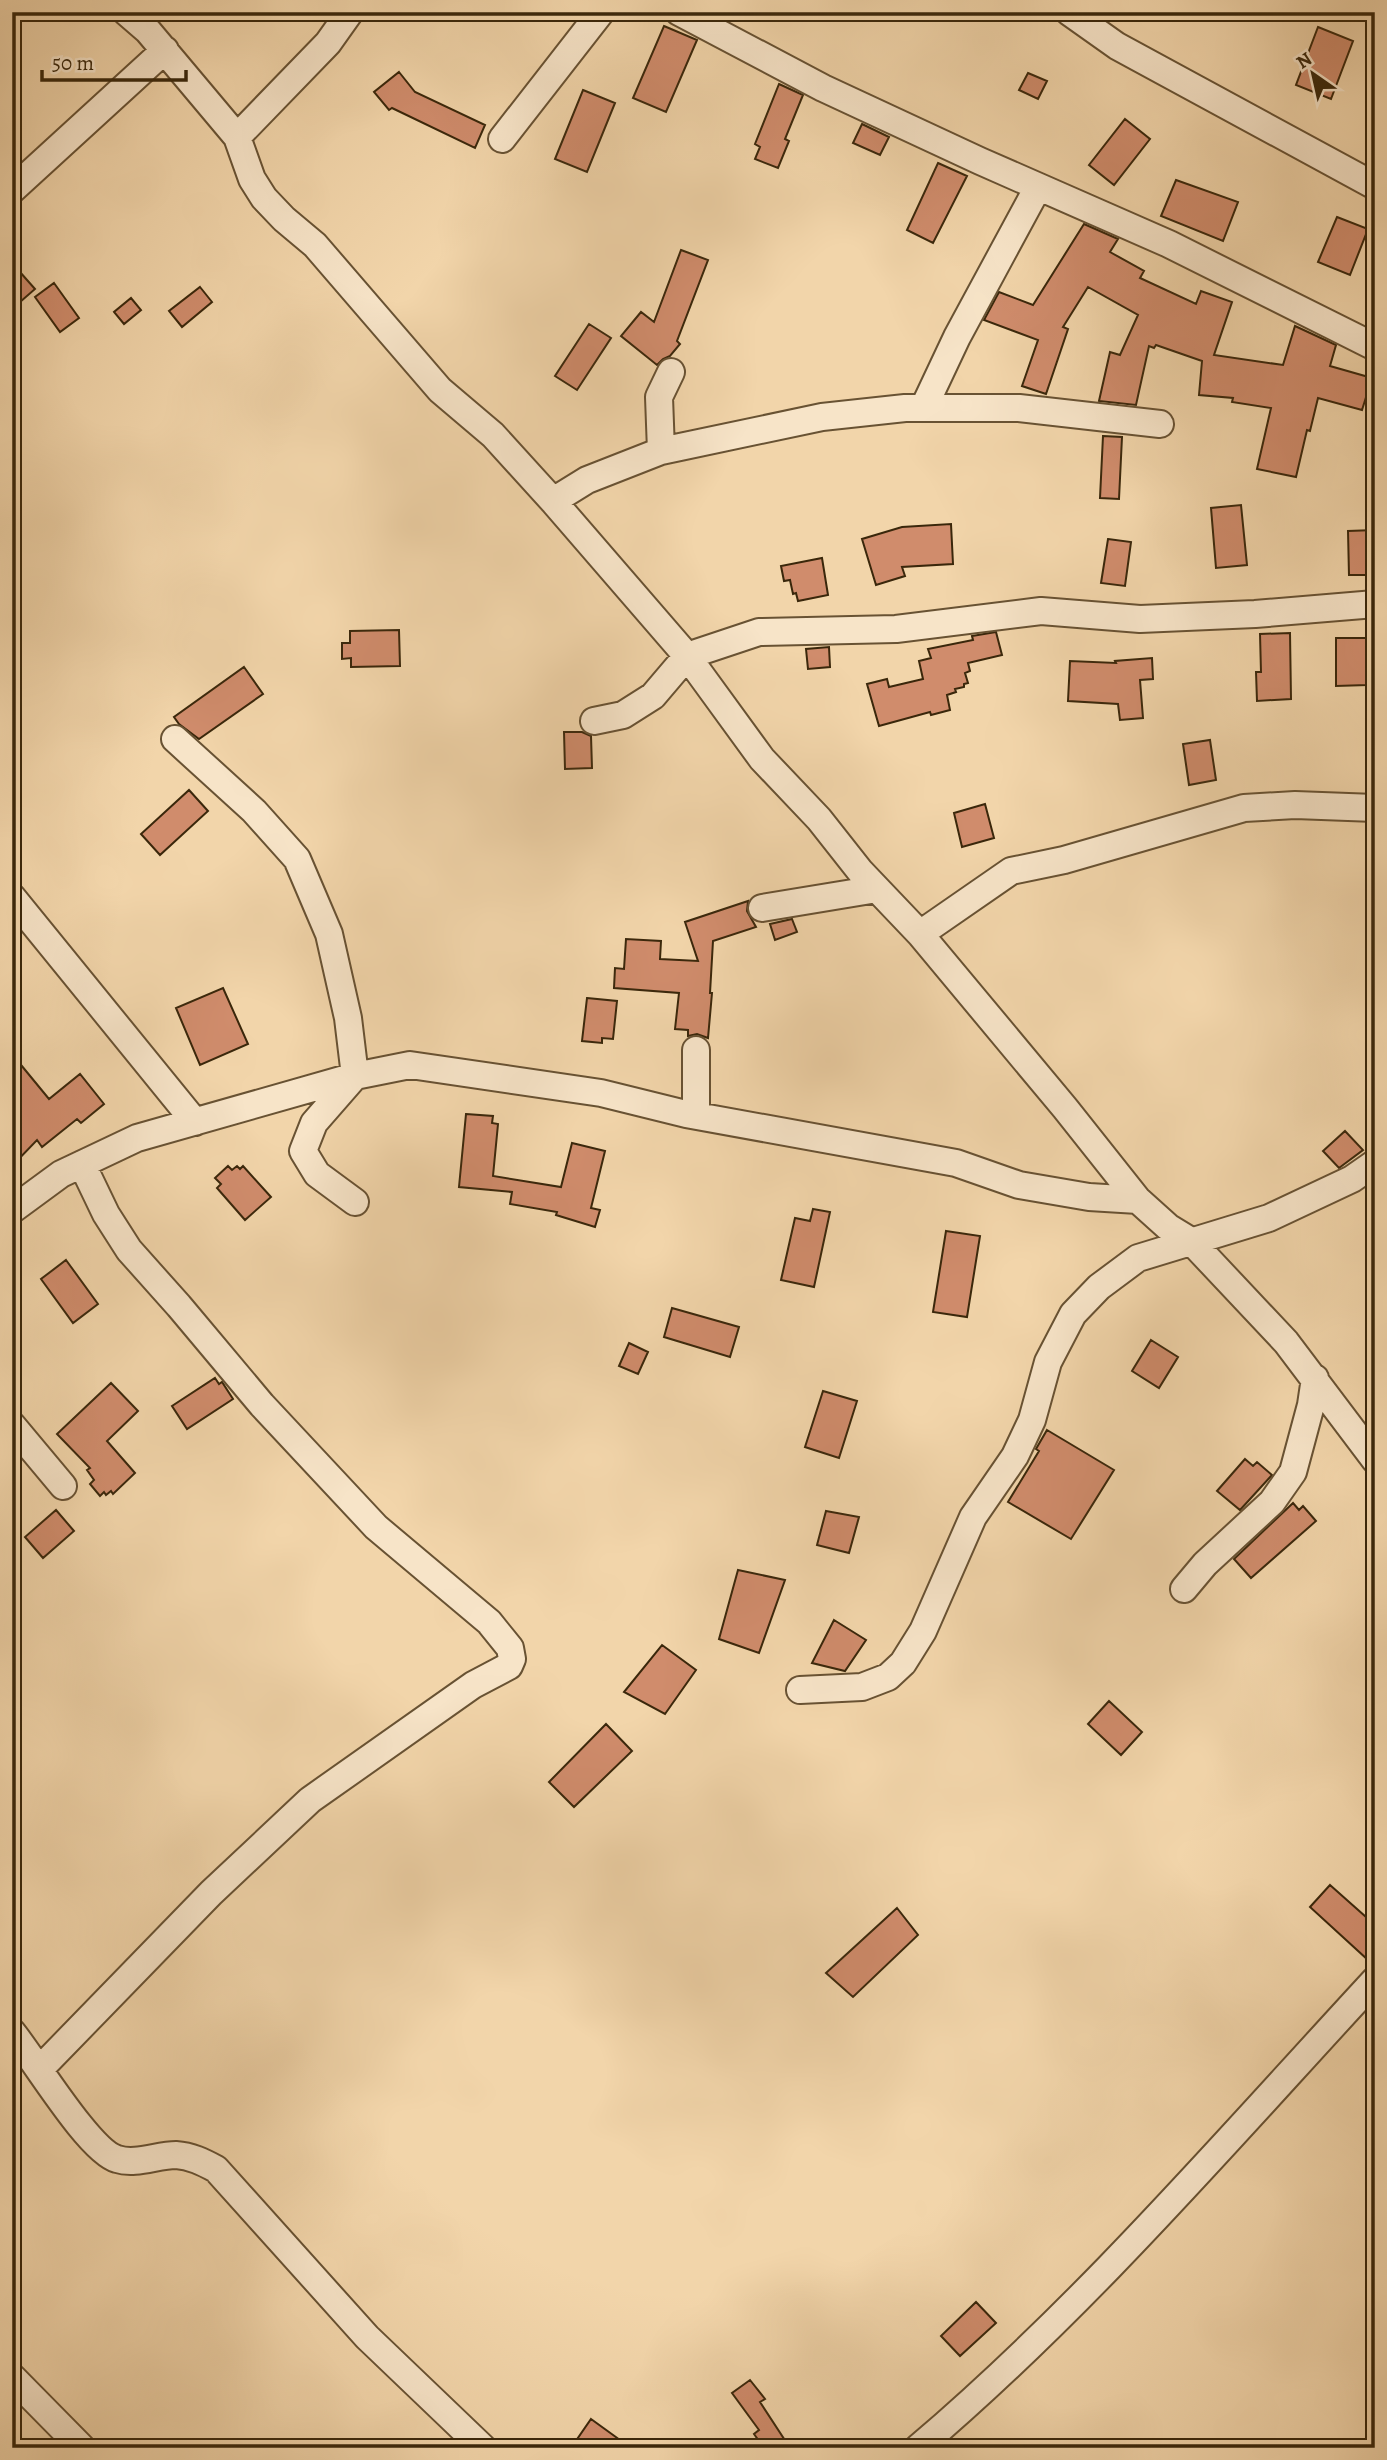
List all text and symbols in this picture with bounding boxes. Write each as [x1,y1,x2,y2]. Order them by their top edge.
scale bar [42,38,186,82]
north arrow [1278,38,1348,108]
text: N [1291,46,1317,75]
text: 50 m [52,49,94,77]

